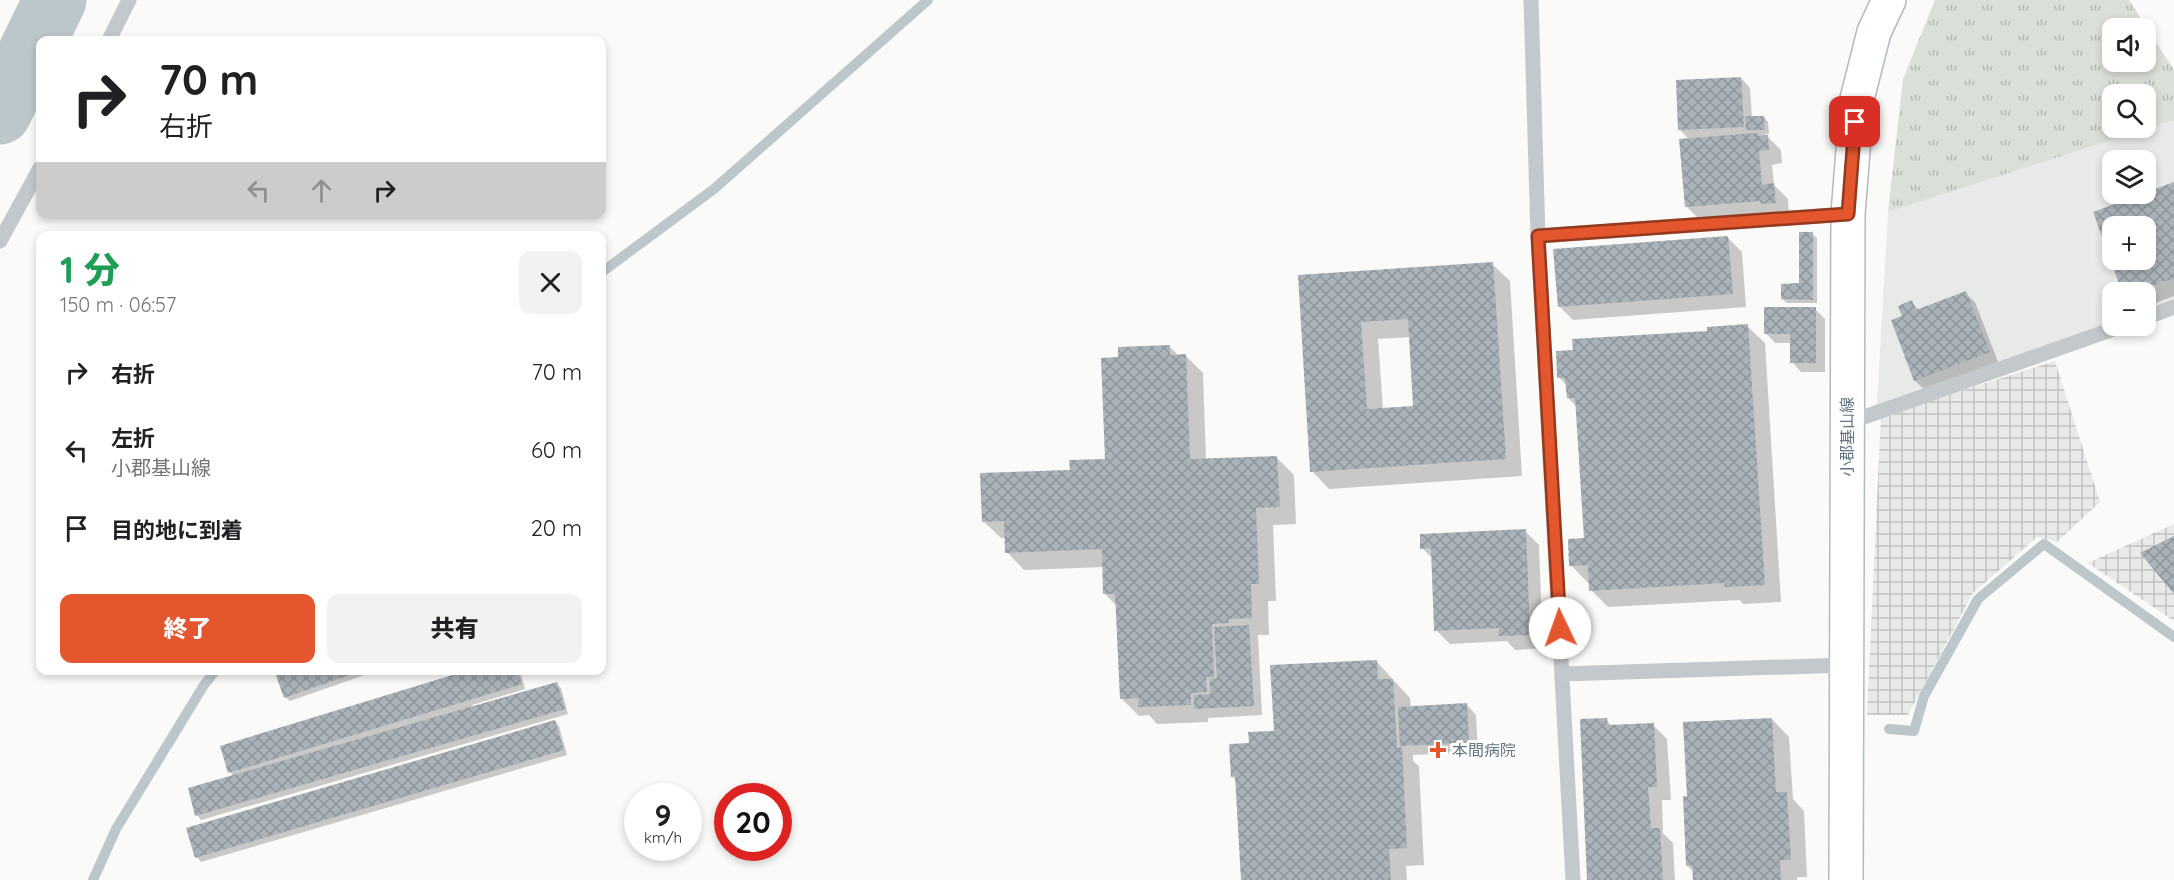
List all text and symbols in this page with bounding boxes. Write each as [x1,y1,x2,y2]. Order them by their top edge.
map controls [2102,18,2156,336]
button: sound [2102,18,2156,72]
text: 70 m [159,53,258,106]
icon: right [60,60,138,138]
button: search [2102,84,2156,138]
pin [1829,96,1880,147]
icon: arrive [1838,105,1871,138]
text: 右折 [159,109,213,143]
button: layers [2102,150,2156,204]
icon: left [242,174,275,207]
icon: ahead [305,174,338,207]
icon: right [368,174,401,207]
button: + [2102,216,2156,270]
text: 1 分 [60,247,120,292]
button: close [519,251,582,314]
button: − [2102,282,2156,336]
text: 150 m · 06:57 [60,292,176,317]
icon: right [60,356,93,389]
text: 70 m [532,358,582,386]
text: 右折 [111,360,155,388]
street label: 小郡基山線 [1837,397,1857,477]
text: 左折 [111,424,155,452]
icon: left [60,434,93,467]
text: 60 m [531,436,582,464]
text: 小郡基山線 [111,455,211,480]
icon: arrive [60,512,93,545]
text: 20 m [531,514,582,542]
text: 目的地に到着 [111,516,243,544]
button: 終了 [60,594,315,663]
button: 共有 [327,594,582,663]
position arrow [1528,596,1592,660]
place label: 本間病院 [1452,740,1516,760]
marker: 本間病院 [1429,741,1447,759]
speed limit sign: 20 [714,783,792,861]
text: 9 [654,796,672,834]
text: km/h [644,828,682,847]

